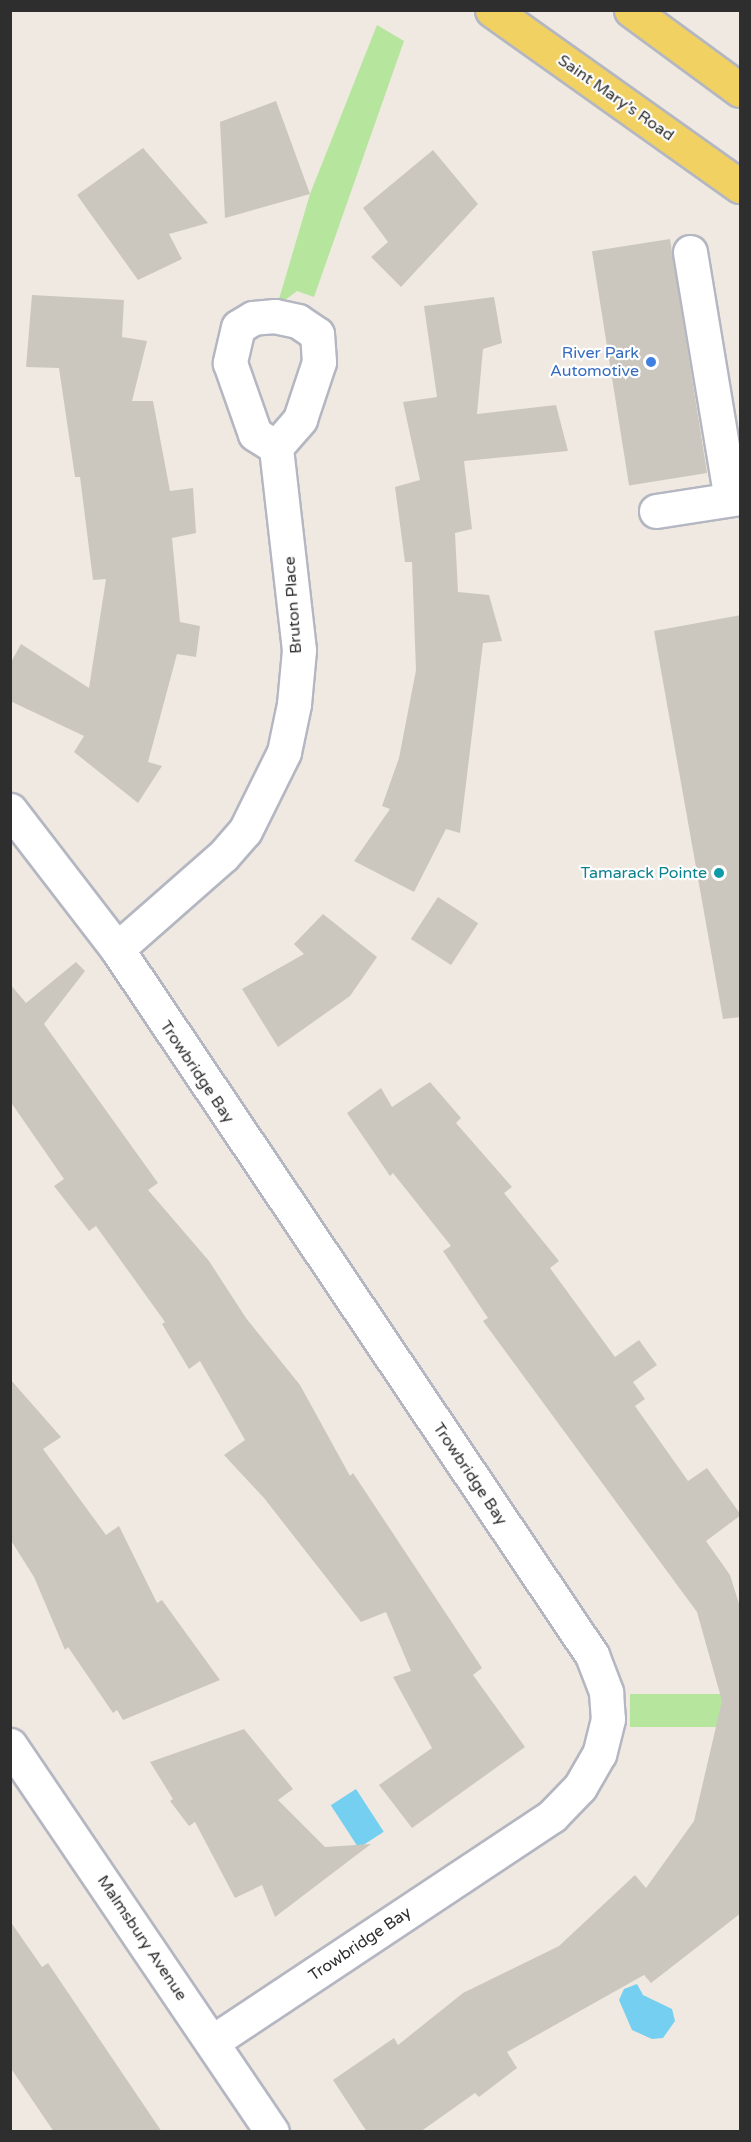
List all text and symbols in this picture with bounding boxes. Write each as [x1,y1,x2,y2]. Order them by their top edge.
street label: Saint Mary’s Road [554,51,678,145]
place label: River Park Automotive [550,343,639,381]
marker: River Park Automotive [644,355,658,369]
street label: Bruton Place [280,556,306,654]
place label: Tamarack Pointe [580,863,707,883]
marker: Tamarack Pointe [712,866,726,880]
street label: Trowbridge Bay [156,1017,238,1127]
street label: Trowbridge Bay [429,1419,511,1529]
street label: Malmsbury Avenue [93,1872,191,2004]
street label: Trowbridge Bay [305,1903,415,1985]

